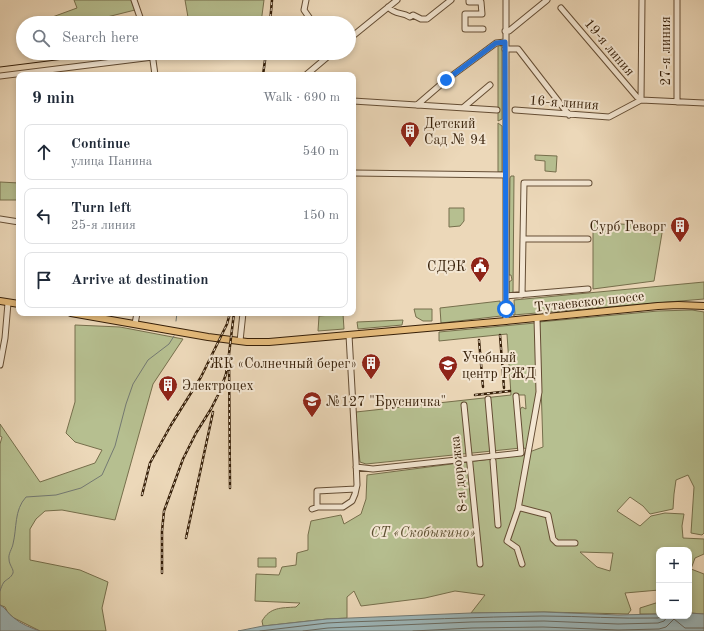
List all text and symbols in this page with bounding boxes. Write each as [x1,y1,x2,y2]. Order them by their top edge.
search box [16,16,356,60]
street label: 19-я линия [581,16,637,79]
street label: 27-я линия [659,16,673,86]
icon: search [30,27,52,49]
text: Search here [62,31,139,46]
route end [437,71,455,89]
text: 9 min [32,90,75,107]
text: Walk · 690 m [263,91,340,104]
street label: 16-я линия [529,94,599,112]
place label: Детский Сад № 94 [424,117,486,147]
building icon: Детский Сад № 94 [399,120,421,148]
text: Continue [71,137,130,152]
icon: ahead [33,141,55,163]
text: 540 m [302,145,339,158]
text: улица Панина [71,155,152,168]
text: Turn left [71,201,131,216]
icon: left [33,205,55,227]
text: 150 m [302,209,339,222]
building icon: Сурб Геворг [669,215,691,243]
text: 25-я линия [71,219,136,232]
place label: Сурб Геворг [590,220,666,234]
public building icon: СДЭК [469,255,491,283]
place label: СДЭК [427,260,466,274]
icon: arrive [33,269,55,291]
text: Arrive at destination [71,273,209,288]
street label: Тутаевское шоссе [533,289,645,315]
route start [497,300,515,318]
place label: Учебный центр РЖД [462,351,536,381]
building icon: ЖК «Солнечный берег» [360,352,382,380]
school or university icon: Учебный центр РЖД [437,354,459,382]
place label: ЖК «Солнечный берег» [209,357,357,371]
building icon: Электроцех [157,374,179,402]
place label: Электроцех [182,379,254,393]
school or university icon: №127 "Брусничка" [301,390,323,418]
place label: №127 "Брусничка" [326,395,446,409]
street label: 8-я дорожка [448,435,470,513]
park label: СТ «Скобыкино» [371,525,475,540]
map controls [656,547,692,619]
button: + [656,547,692,583]
button: − [656,583,692,619]

